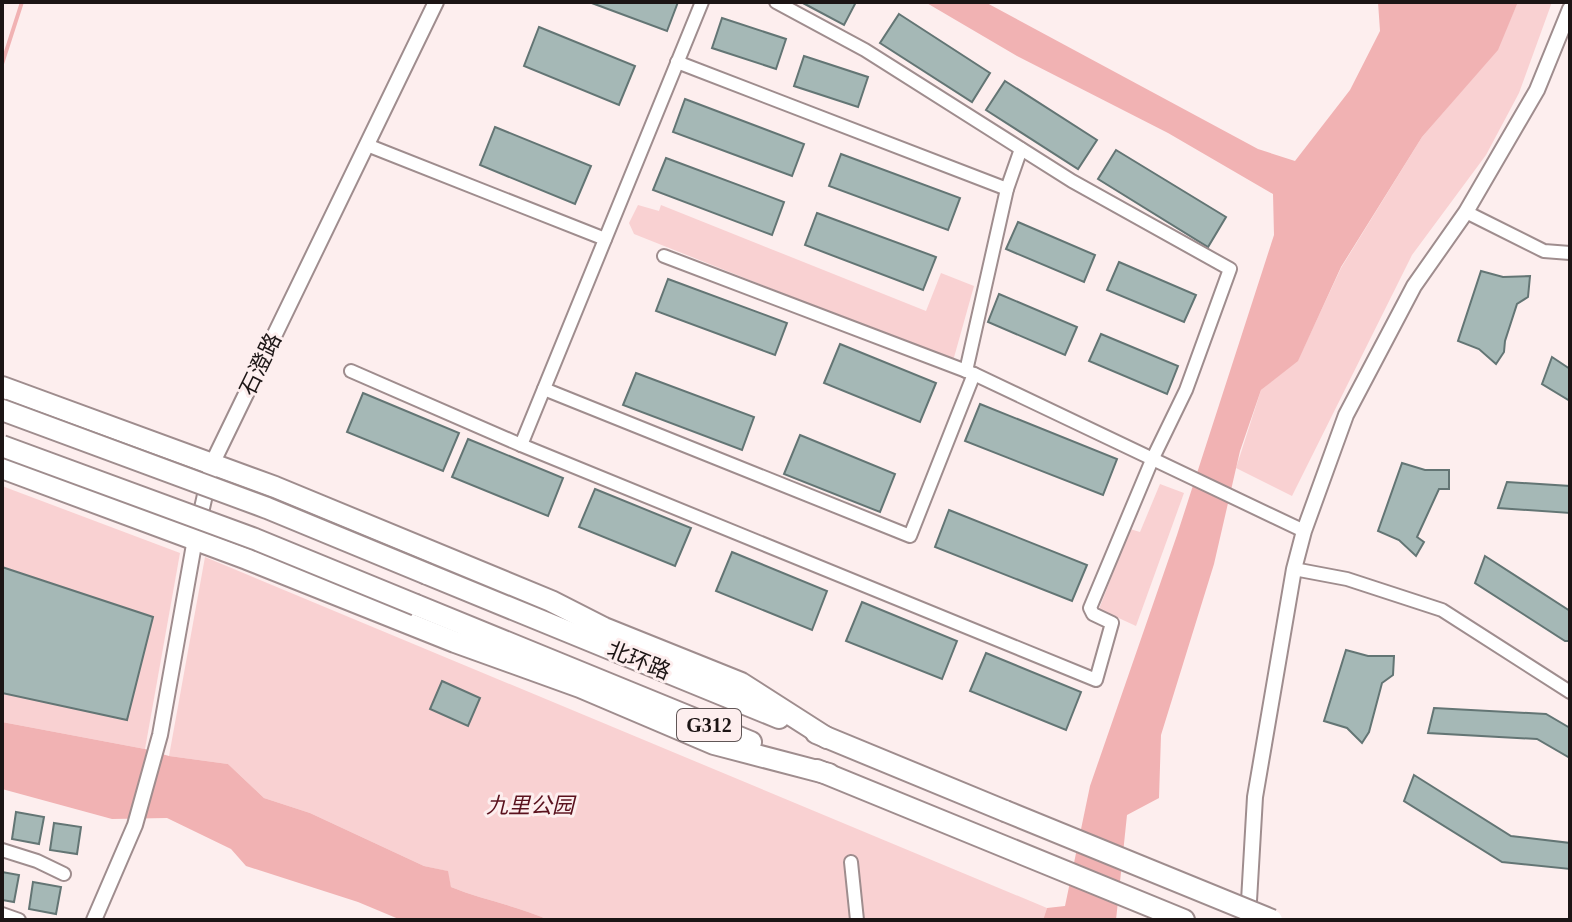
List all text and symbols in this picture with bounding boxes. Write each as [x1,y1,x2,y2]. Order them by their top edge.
street label: 石澄路 [235,329,286,399]
street label: 北环路 [604,637,674,684]
road number: G312 [677,709,741,741]
park label: 九里公园 [486,793,577,818]

